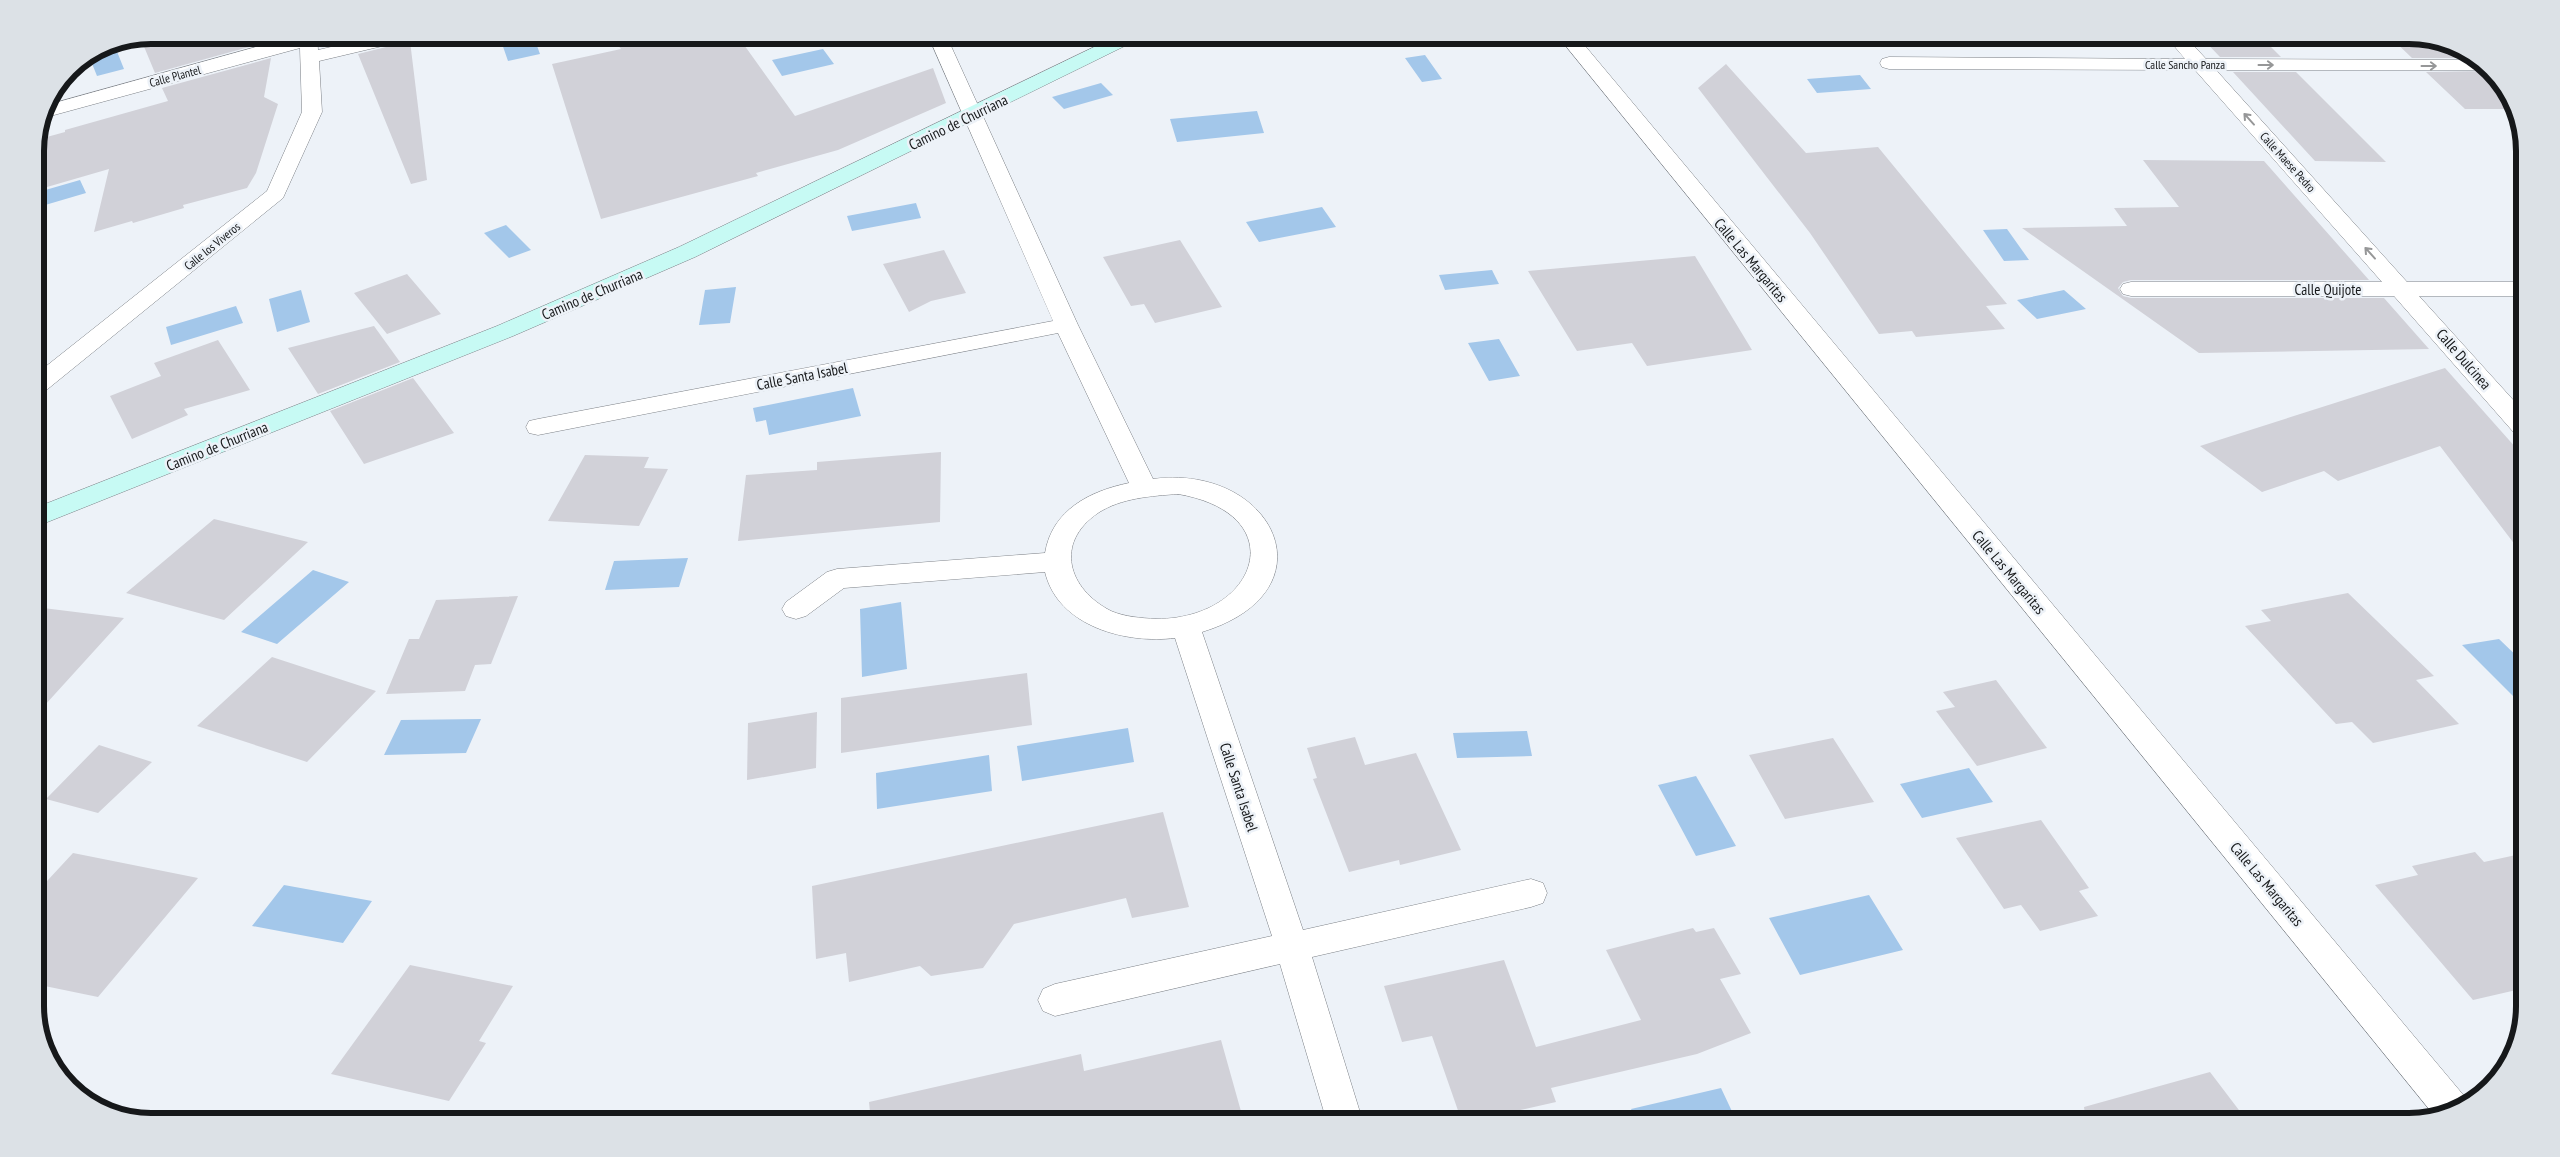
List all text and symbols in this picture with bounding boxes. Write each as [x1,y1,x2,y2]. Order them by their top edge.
street label: Calle Sancho Panza [2145,57,2225,72]
one-way arrow [2258,60,2274,69]
one-way arrow [2420,61,2437,71]
street label: Calle Plantel [148,62,202,90]
street label: Camino de Churriana [905,90,1011,154]
one-way arrow [2243,112,2255,125]
street label: Calle Maese Pedro [2257,129,2319,195]
street label: Calle Las Margaritas [1710,214,1792,306]
street label: Calle los Viveros [181,219,243,273]
one-way arrow [2364,246,2375,259]
street label: Camino de Churriana [539,264,645,324]
street label: Calle Quijote [2295,280,2361,299]
street label: Calle Dulcinea [2432,325,2496,393]
street label: Calle Santa Isabel [755,358,850,394]
street label: Camino de Churriana [163,417,271,475]
street label: Calle Las Margaritas [1968,526,2050,618]
street label: Calle Santa Isabel [1216,740,1262,834]
street label: Calle Las Margaritas [2226,838,2308,930]

